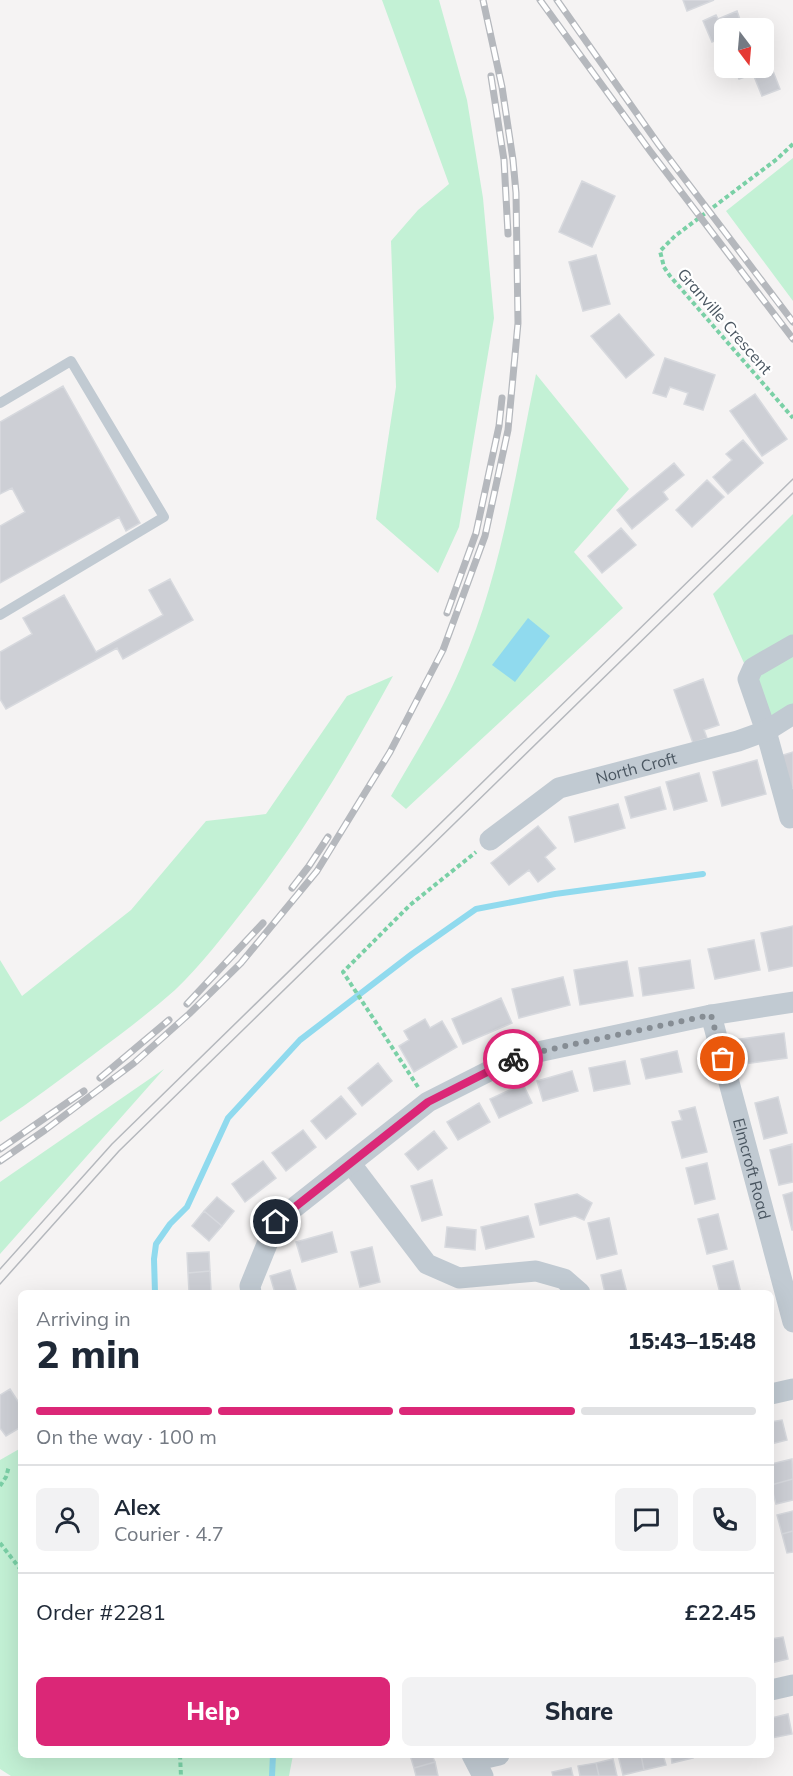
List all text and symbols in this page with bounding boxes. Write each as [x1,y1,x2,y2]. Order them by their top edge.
north arrow [714,18,774,78]
map controls [714,18,774,78]
street label: Granville Crescent [674,264,777,378]
street label: North Croft [593,747,679,788]
courier [483,1029,543,1089]
pin [697,1033,748,1084]
icon: bag [706,1042,739,1075]
icon: bike [497,1043,530,1076]
street label: Elmcroft Road [729,1116,775,1221]
pin [250,1196,301,1247]
icon: home [259,1205,292,1238]
text: Arriving in [36,1306,131,1331]
text: 15:43–15:48 [628,1327,756,1355]
text: 2 min [36,1329,141,1378]
text: On the way · 100 m [36,1424,217,1449]
button: person [36,1488,99,1551]
button: chat [615,1488,678,1551]
button: phone [693,1488,756,1551]
text: Alex [114,1493,160,1521]
text: Courier · 4.7 [114,1521,224,1546]
text: Order #2281 [36,1598,166,1626]
text: £22.45 [685,1598,756,1626]
button: Help [36,1677,390,1746]
button: Share [402,1677,756,1746]

